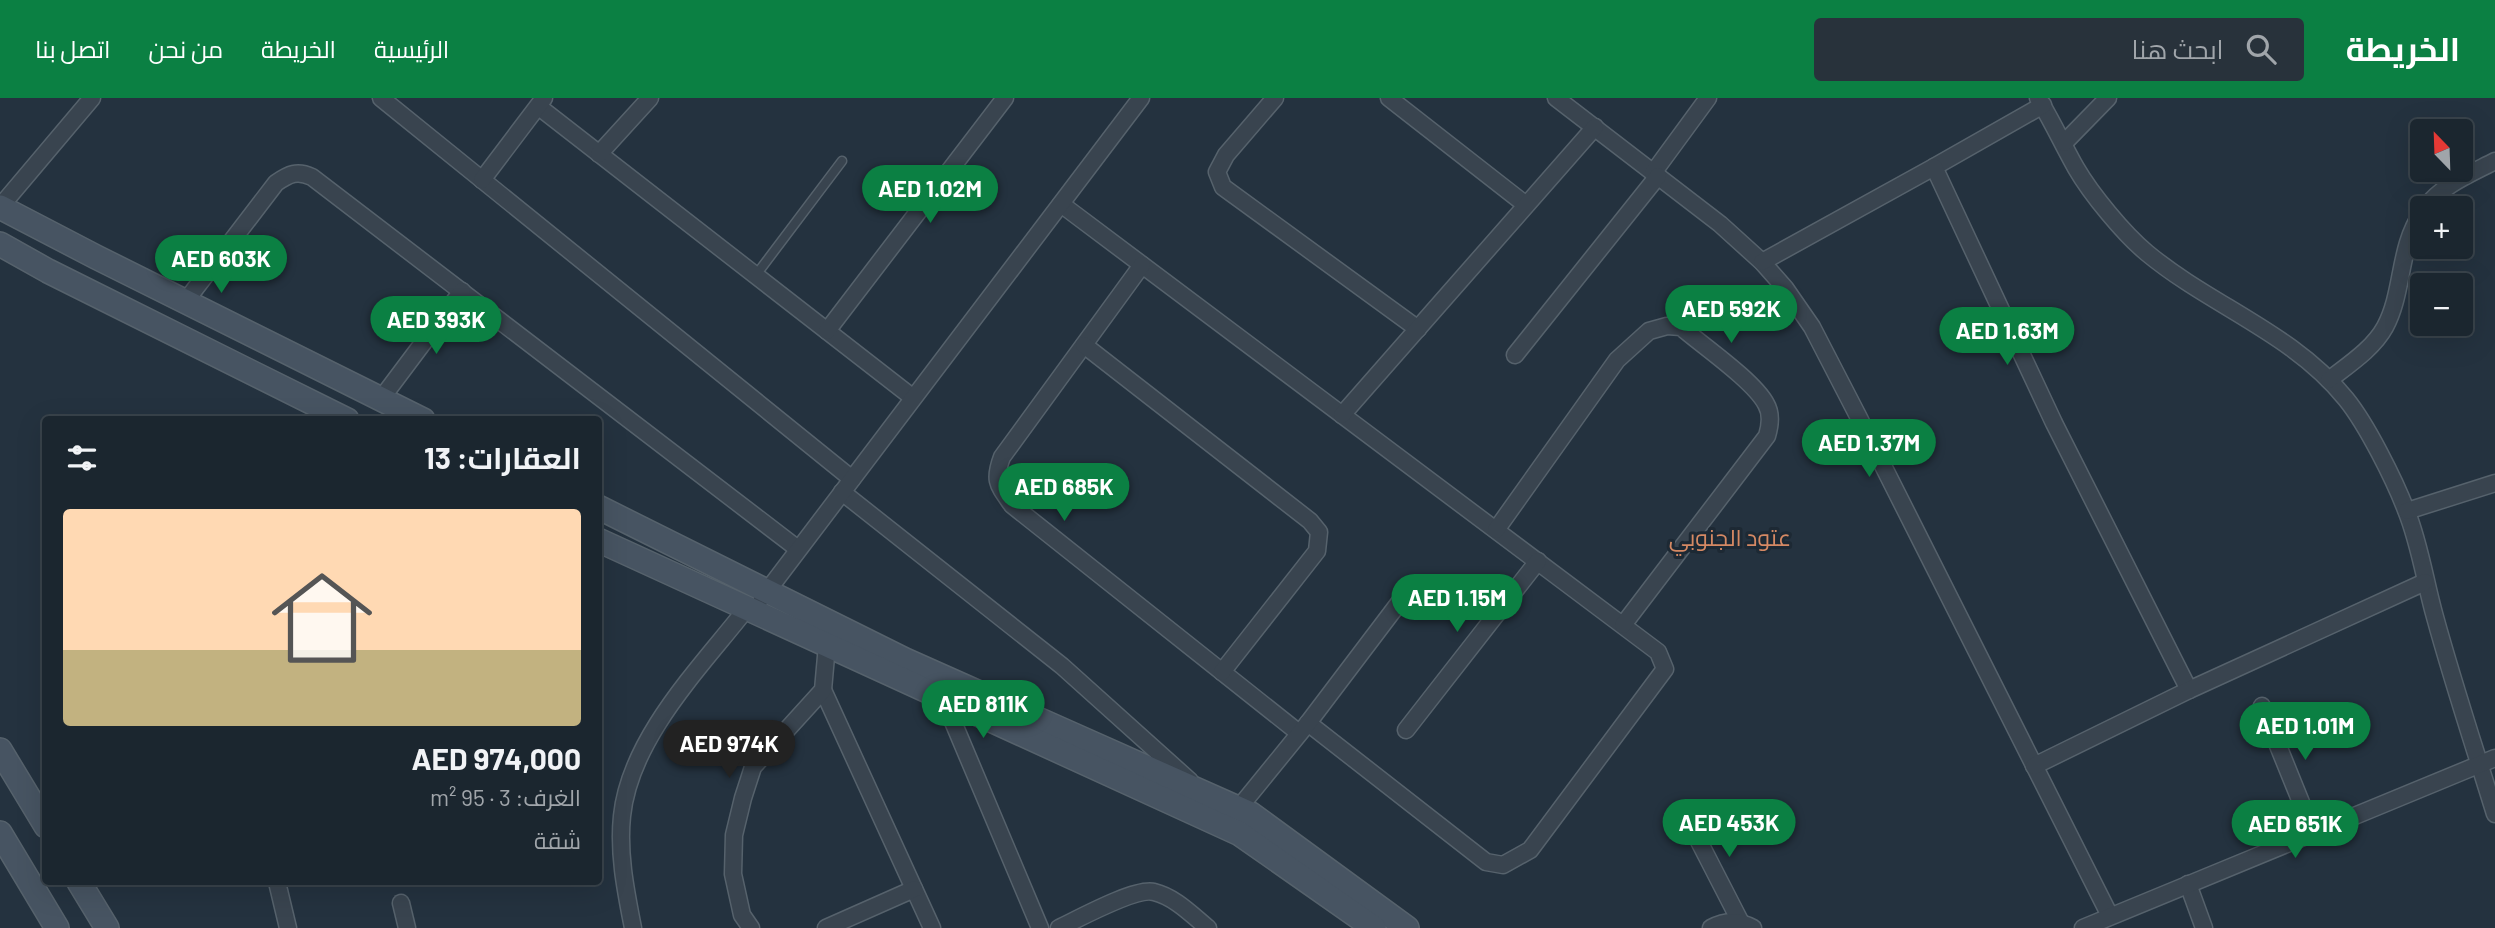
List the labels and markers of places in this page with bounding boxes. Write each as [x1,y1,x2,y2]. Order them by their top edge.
pin: AED 1.02M [850,166,1010,225]
pin: AED 603K [149,236,293,295]
pin: AED 592K [1659,286,1803,345]
pin: AED 393K [364,296,508,356]
pin: AED 1.63M [1927,308,2087,367]
pin: AED 1.37M [1789,420,1949,479]
pin: AED 685K [992,464,1136,523]
pin: AED 1.15M [1377,574,1537,634]
pin: AED 811K [911,680,1055,740]
pin: AED 1.01M [2225,702,2385,762]
pin: AED 974K [657,720,801,780]
pin: AED 453K [1657,800,1801,859]
pin: AED 651K [2223,800,2367,860]

